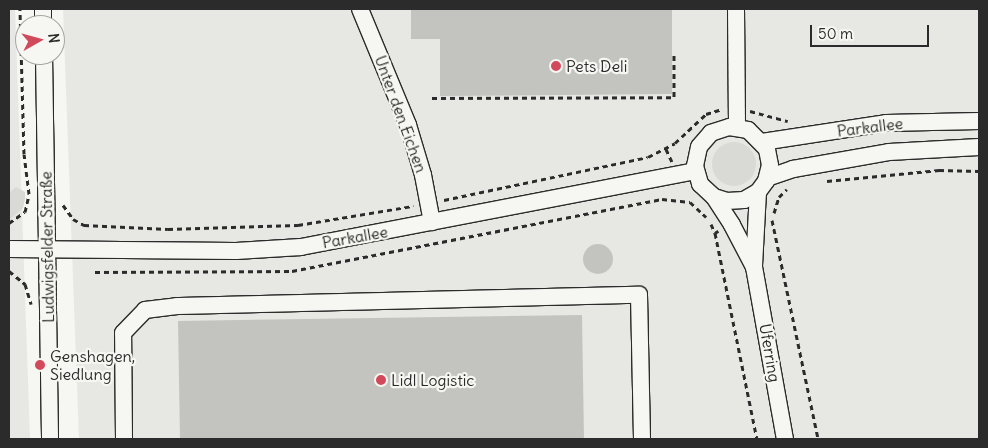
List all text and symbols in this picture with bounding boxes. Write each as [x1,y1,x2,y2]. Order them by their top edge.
north arrow [15,15,65,65]
scale bar [813,15,932,47]
text: 50 m [818,24,853,43]
text: N [44,32,63,44]
street label: Unter den Eichen [371,53,431,175]
place label: Pets Deli [566,56,627,76]
marker: Pets Deli [550,60,562,72]
street label: Parkallee [836,113,904,141]
street label: Ludwigsfelder Straße [36,171,58,323]
street label: Parkallee [321,222,389,252]
street label: Uferring [755,322,785,384]
place label: Genshagen, Siedlung [50,346,135,384]
marker: Genshagen, Siedlung [34,359,46,371]
place label: Lidl Logistic [391,370,475,390]
marker: Lidl Logistic [375,374,387,386]

